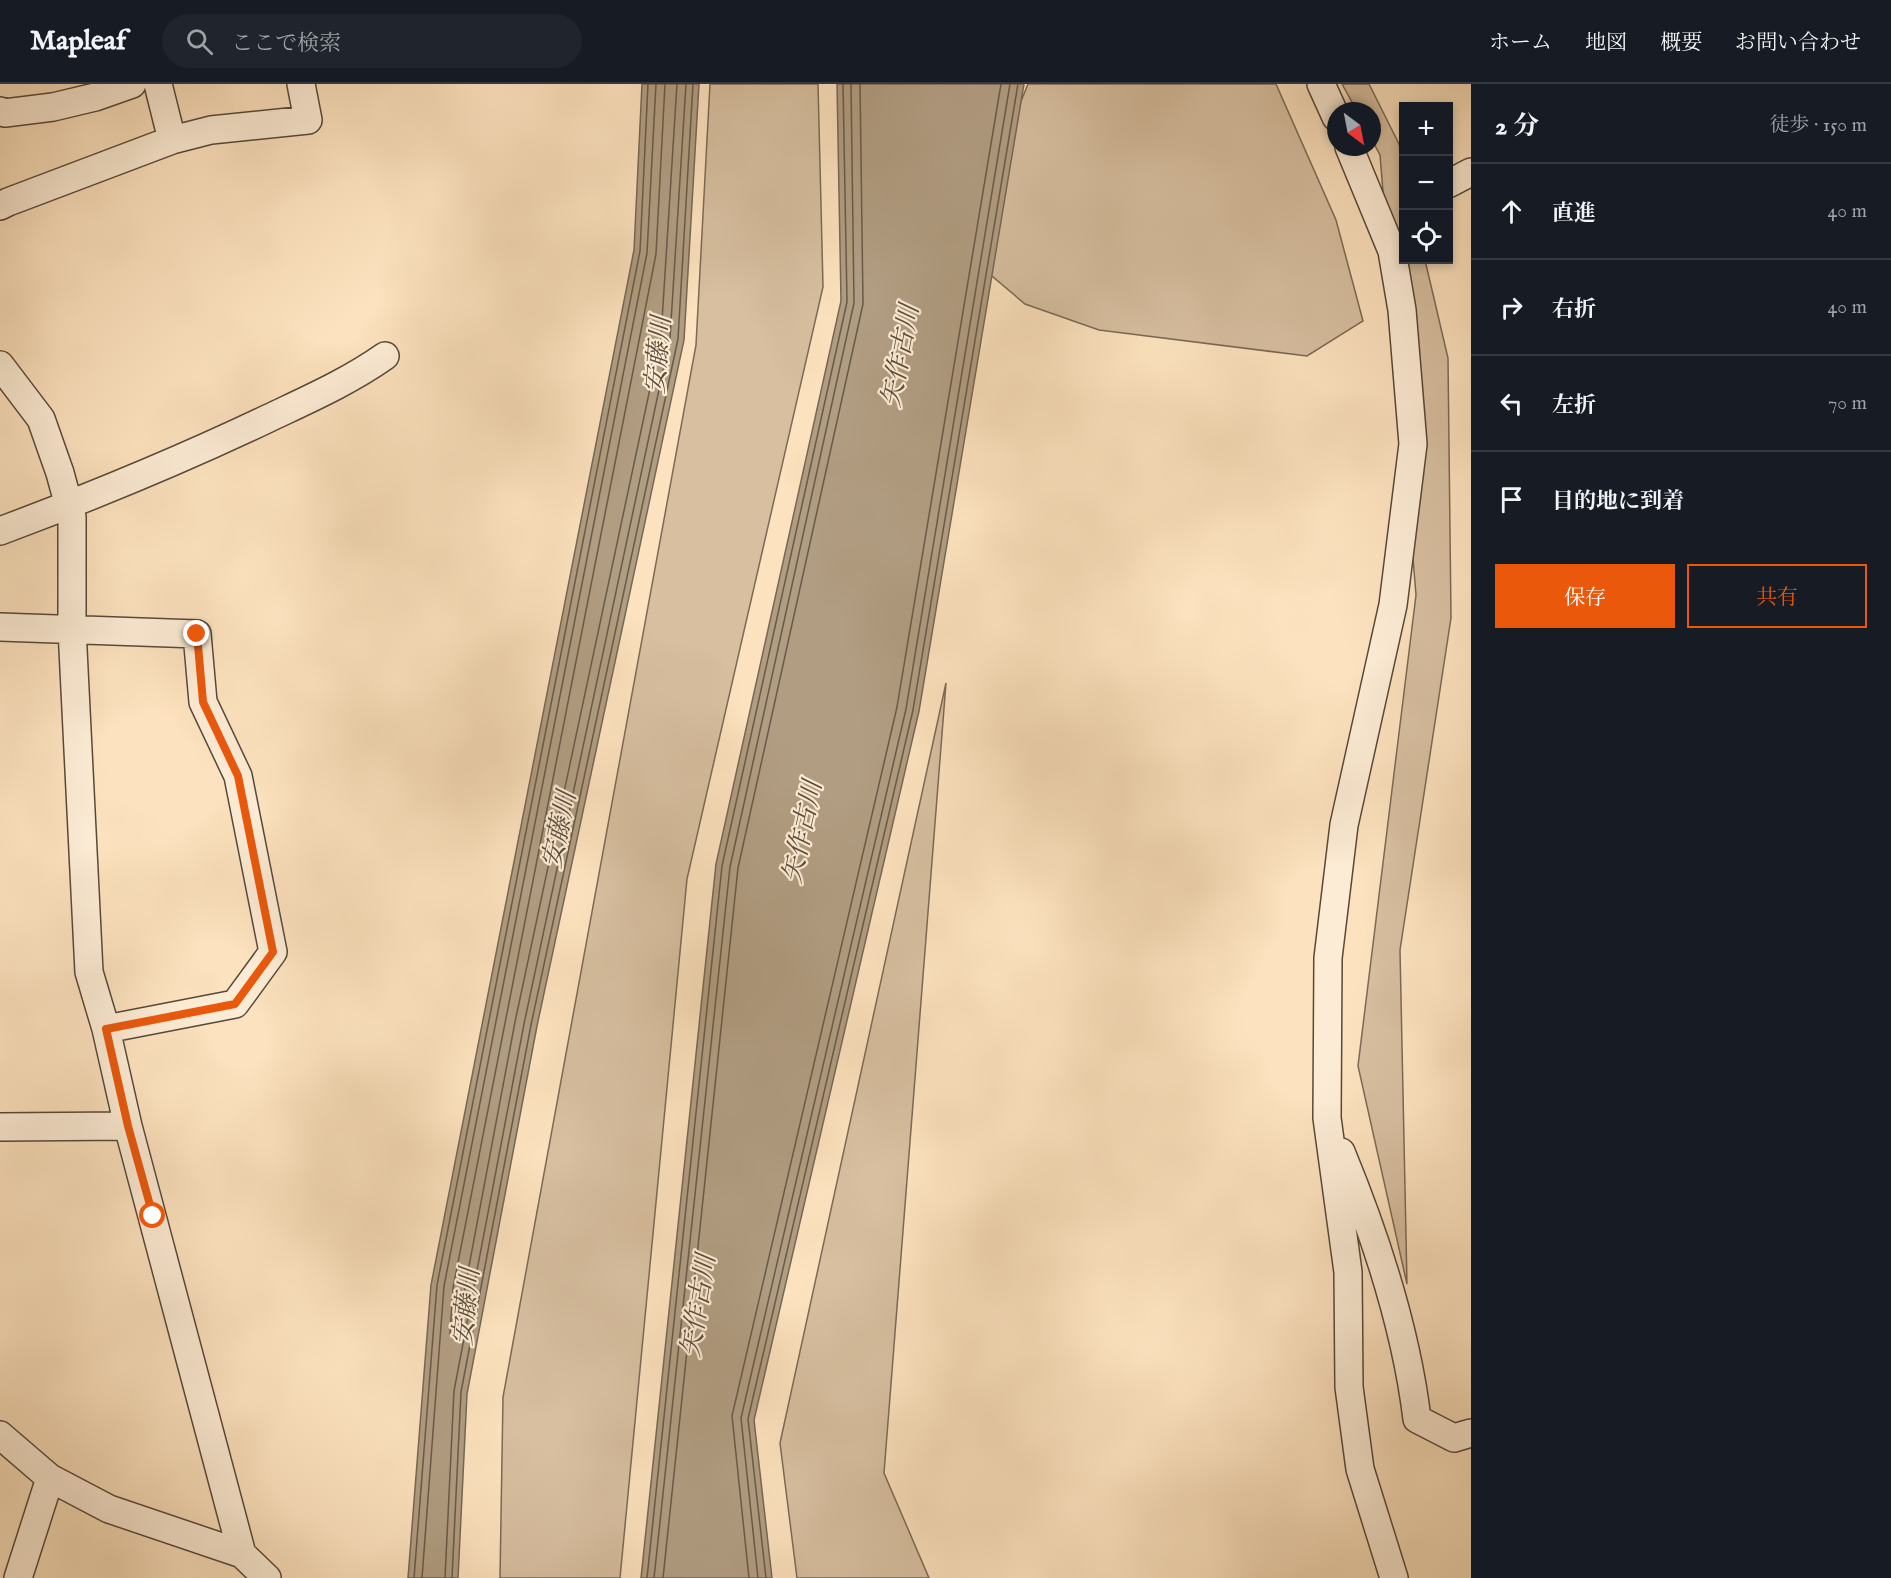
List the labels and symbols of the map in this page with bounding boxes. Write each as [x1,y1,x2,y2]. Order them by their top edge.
north arrow [1327,102,1381,156]
water label: 矢作古川 [875,299,928,410]
water label: 安藤川 [639,312,679,395]
route end [183,620,209,646]
water label: 矢作古川 [776,775,831,886]
water label: 安藤川 [536,785,585,872]
route start [139,1202,165,1228]
water label: 矢作古川 [675,1249,724,1360]
water label: 安藤川 [447,1264,488,1348]

